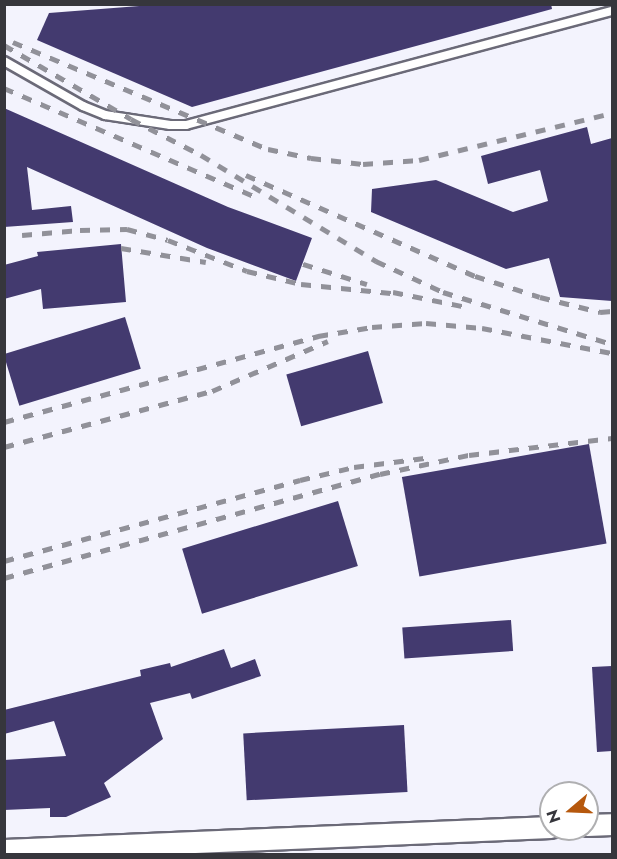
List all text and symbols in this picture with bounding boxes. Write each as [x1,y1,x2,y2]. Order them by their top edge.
north arrow [539,781,599,841]
text: N [540,807,566,826]

